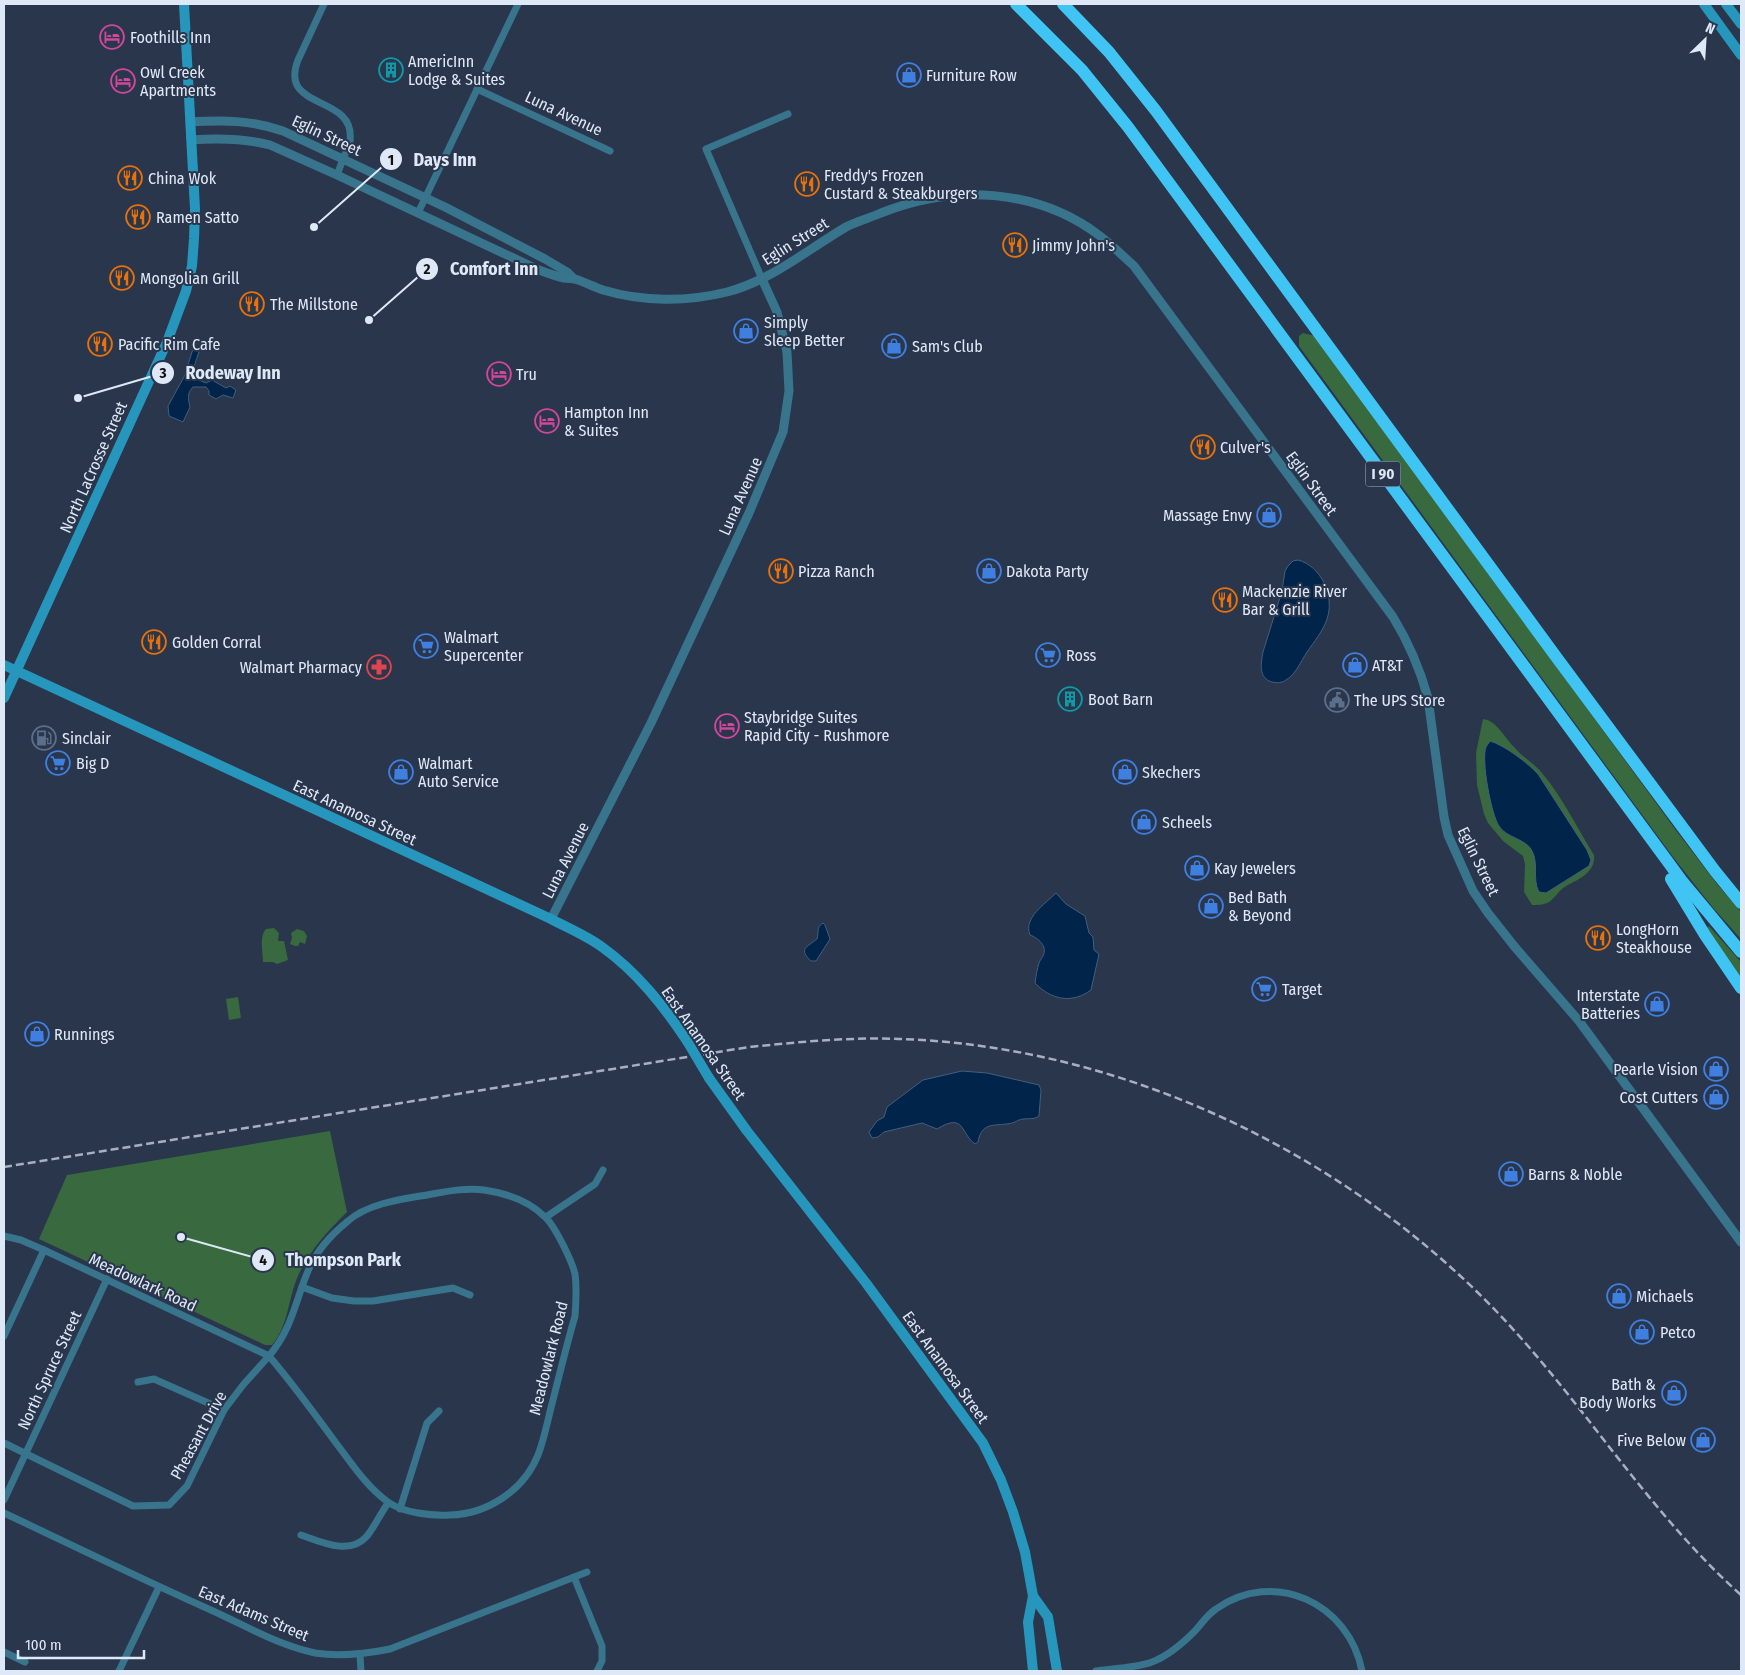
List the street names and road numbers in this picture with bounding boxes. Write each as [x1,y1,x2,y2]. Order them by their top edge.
street label: Luna Avenue [522,87,606,140]
street label: Eglin Street [289,111,365,160]
street label: Eglin Street [759,213,833,269]
street label: North LaCrosse Street [56,398,131,536]
street label: Eglin Street [1282,448,1342,520]
street label: Luna Avenue [715,454,766,538]
road number: I 90 [1366,462,1400,486]
street label: East Anamosa Street [290,776,420,850]
street label: Luna Avenue [538,819,593,902]
street label: Eglin Street [1454,824,1504,900]
street label: East Anamosa Street [657,983,750,1104]
street label: Meadowlark Road [86,1249,200,1316]
street label: Meadowlark Road [525,1299,572,1417]
street label: North Spruce Street [14,1307,86,1433]
street label: East Anamosa Street [899,1308,993,1428]
street label: Pheasant Drive [166,1388,231,1483]
street label: East Adams Street [196,1582,313,1646]

